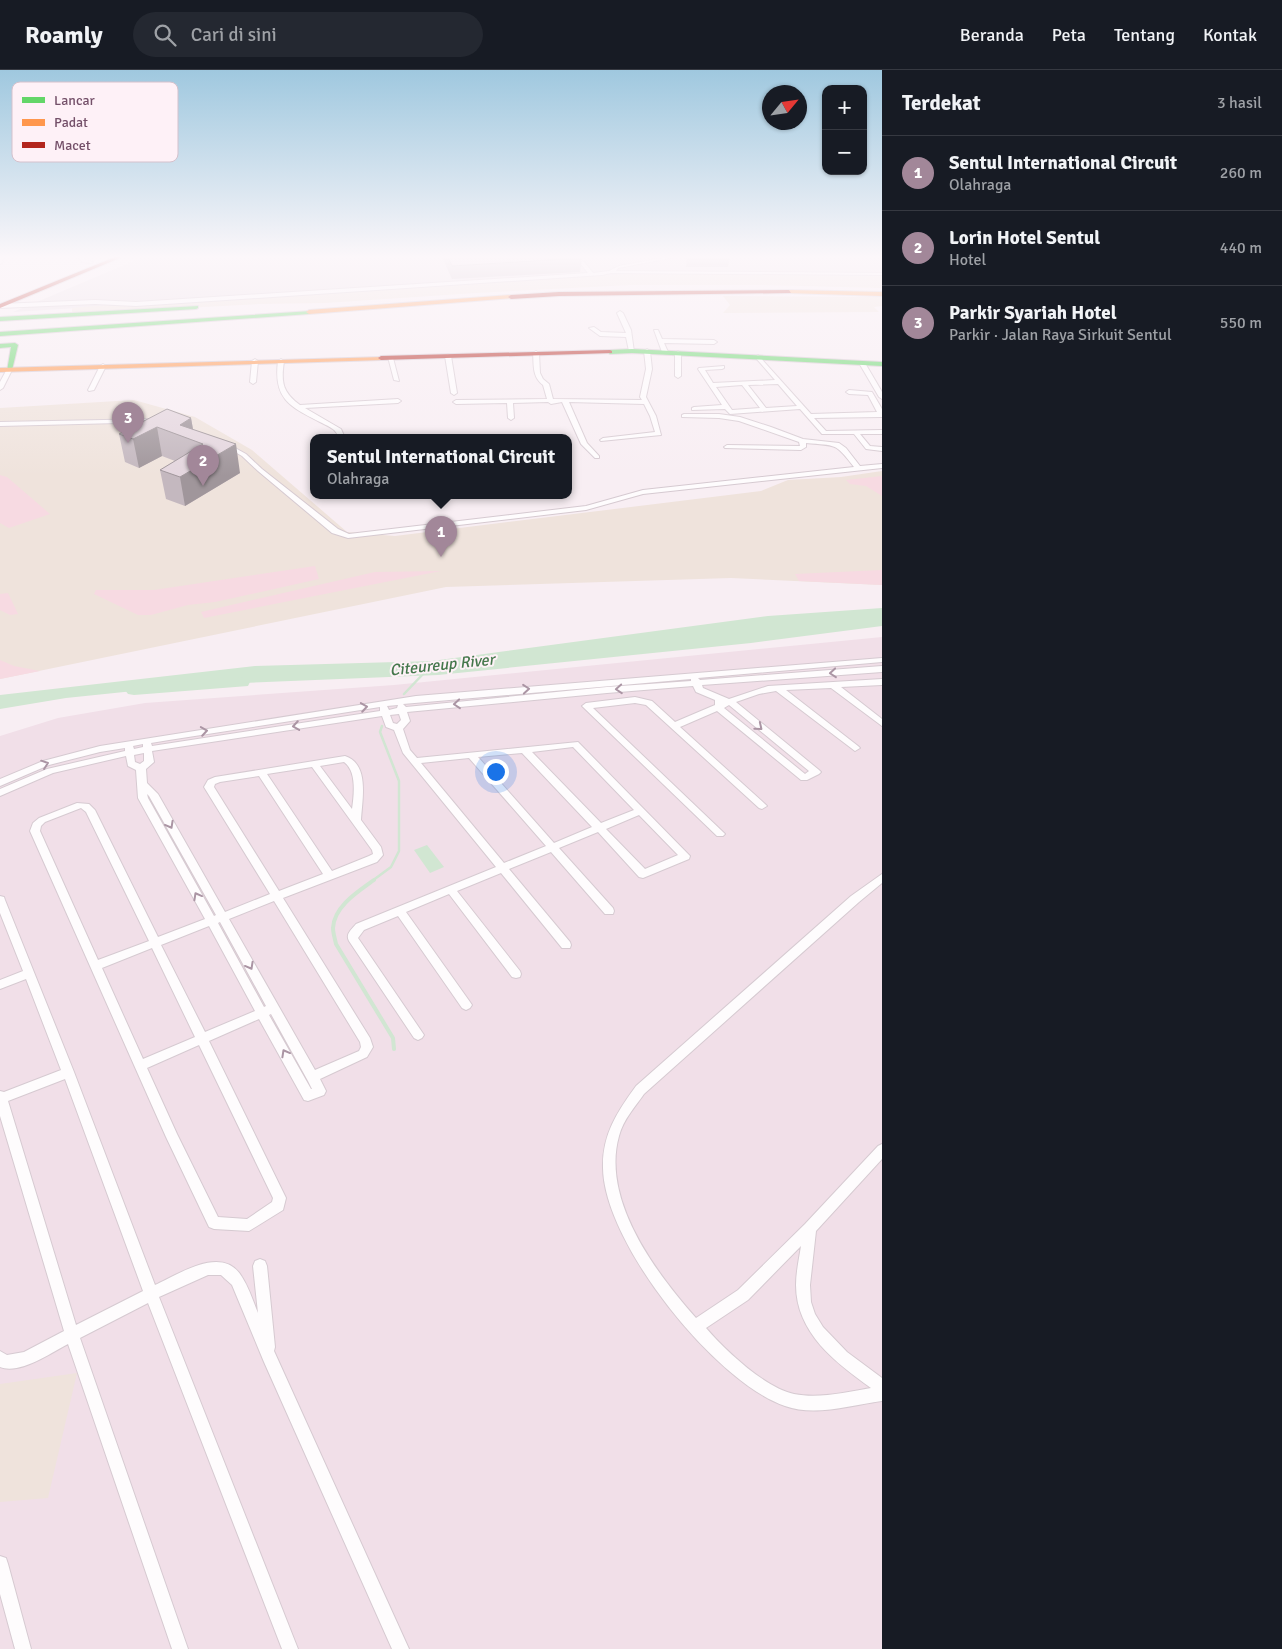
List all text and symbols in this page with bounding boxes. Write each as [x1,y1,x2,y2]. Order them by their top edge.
search box [133,12,483,57]
text: Roamly [25,20,103,50]
icon: search [151,21,179,49]
text: Cari di sini [191,23,277,47]
text: Beranda [960,24,1024,46]
text: Peta [1052,24,1086,46]
text: Tentang [1114,24,1175,46]
text: Kontak [1203,24,1257,46]
legend [12,82,178,162]
north arrow [762,85,807,130]
map controls [822,85,867,175]
button: + [822,85,867,130]
text: Terdekat [902,90,981,116]
text: Lancar [54,92,96,109]
text: 3 hasil [1217,93,1262,113]
text: Padat [54,114,88,131]
button: − [822,130,867,175]
text: Macet [54,137,91,154]
text: Sentul International Circuit [949,151,1177,175]
text: 1 [914,163,922,183]
text: 260 m [1220,163,1262,183]
text: Olahraga [949,175,1011,195]
text: Lorin Hotel Sentul [949,226,1100,250]
text: 2 [914,238,922,258]
text: 440 m [1220,238,1262,258]
text: Hotel [949,250,986,270]
text: Parkir Syariah Hotel [949,301,1117,325]
text: 3 [914,313,922,333]
text: 550 m [1220,313,1262,333]
text: Parkir · Jalan Raya Sirkuit Sentul [949,325,1172,345]
pin: 3 [112,402,144,443]
popup [310,434,572,499]
pin: 2 [187,445,219,486]
text: Sentul International Circuit [327,445,555,469]
text: Olahraga [327,469,389,489]
pin: 1 [425,516,457,557]
water label: Citeureup River [389,649,497,680]
one-way arrow [829,667,837,678]
one-way arrow [522,684,530,695]
one-way arrow [615,684,623,695]
one-way arrow [453,698,461,709]
one-way arrow [361,702,369,713]
one-way arrow [292,720,300,731]
one-way arrow [754,721,763,730]
one-way arrow [199,727,208,737]
your location [483,759,509,785]
one-way arrow [40,760,49,770]
one-way arrow [164,819,174,828]
one-way arrow [193,892,203,901]
one-way arrow [244,961,254,970]
one-way arrow [281,1050,291,1059]

